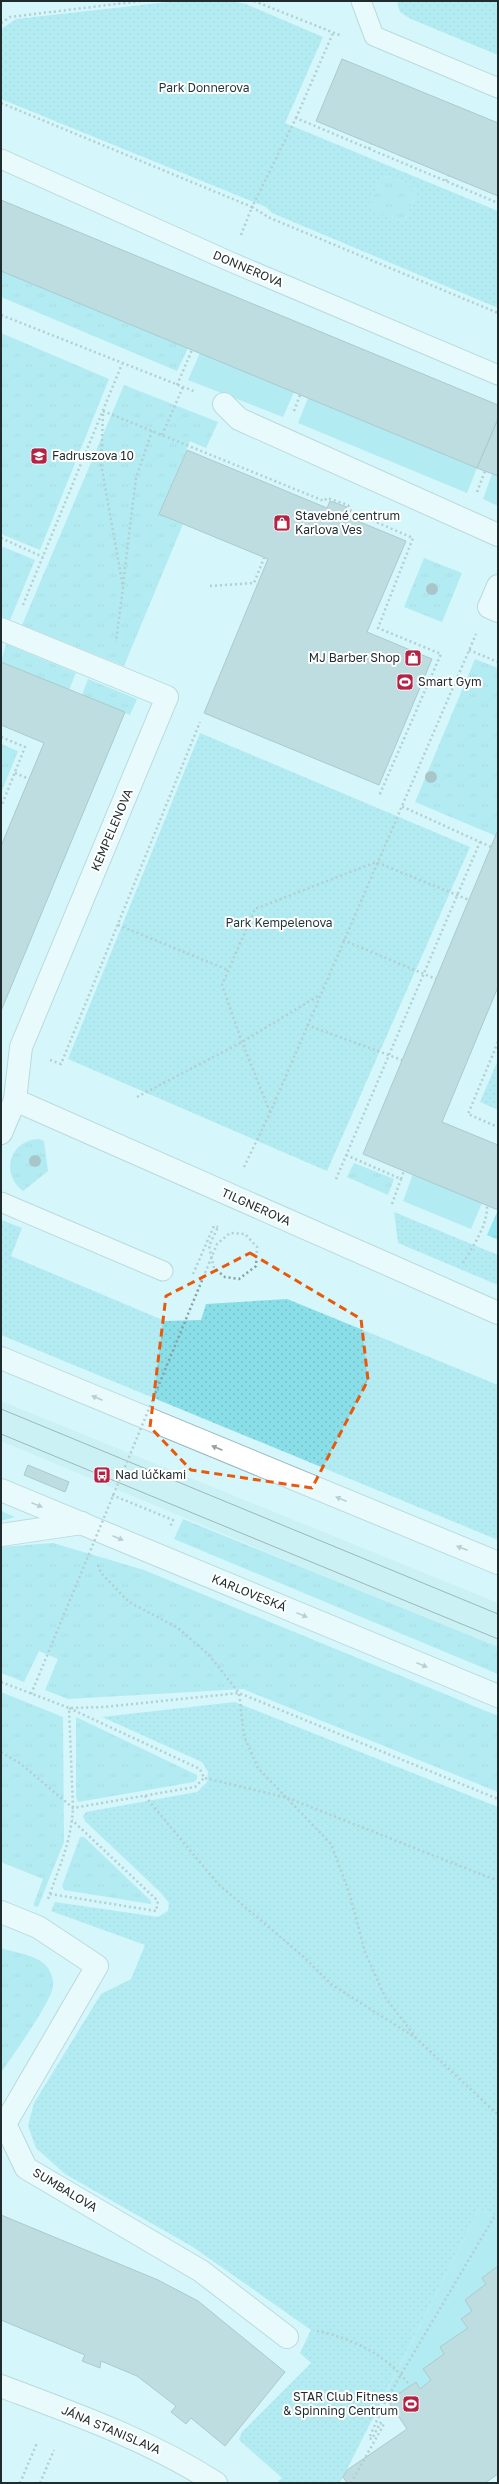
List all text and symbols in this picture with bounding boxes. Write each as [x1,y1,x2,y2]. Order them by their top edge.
park label: Park Donnerova [159,80,249,95]
street label: DONNEROVA [211,247,285,290]
school or university icon: Fadruszova 10 [29,446,49,466]
place label: Fadruszova 10 [52,448,134,463]
place label: Stavebné centrum Karlova Ves [295,508,400,537]
shop icon: Stavebné centrum Karlova Ves [272,513,292,533]
shop icon: MJ Barber Shop [403,648,423,668]
place label: MJ Barber Shop [309,650,400,665]
sports icon: Smart Gym [395,672,415,692]
place label: Smart Gym [418,674,482,689]
street label: KEMPELENOVA [87,786,136,873]
park label: Park Kempelenova [225,915,333,930]
street label: TILGNEROVA [219,1185,293,1229]
one-way arrow [92,1395,103,1401]
one-way arrow [212,1445,223,1451]
bus stop icon: Nad lúčkami [92,1465,112,1485]
place label: Nad lúčkami [115,1467,186,1482]
one-way arrow [335,1496,347,1502]
one-way arrow [32,1502,43,1508]
one-way arrow [112,1536,124,1542]
one-way arrow [455,1545,467,1551]
street label: KARLOVESKÁ [210,1571,289,1614]
one-way arrow [297,1613,309,1619]
one-way arrow [417,1662,429,1668]
street label: SUMBALOVA [30,2164,100,2215]
place label: STAR Club Fitness & Spinning Centrum [283,2389,398,2418]
sports icon: STAR Club Fitness & Spinning Centrum [401,2394,421,2414]
street label: JÁNA STANISLAVA [59,2402,163,2457]

